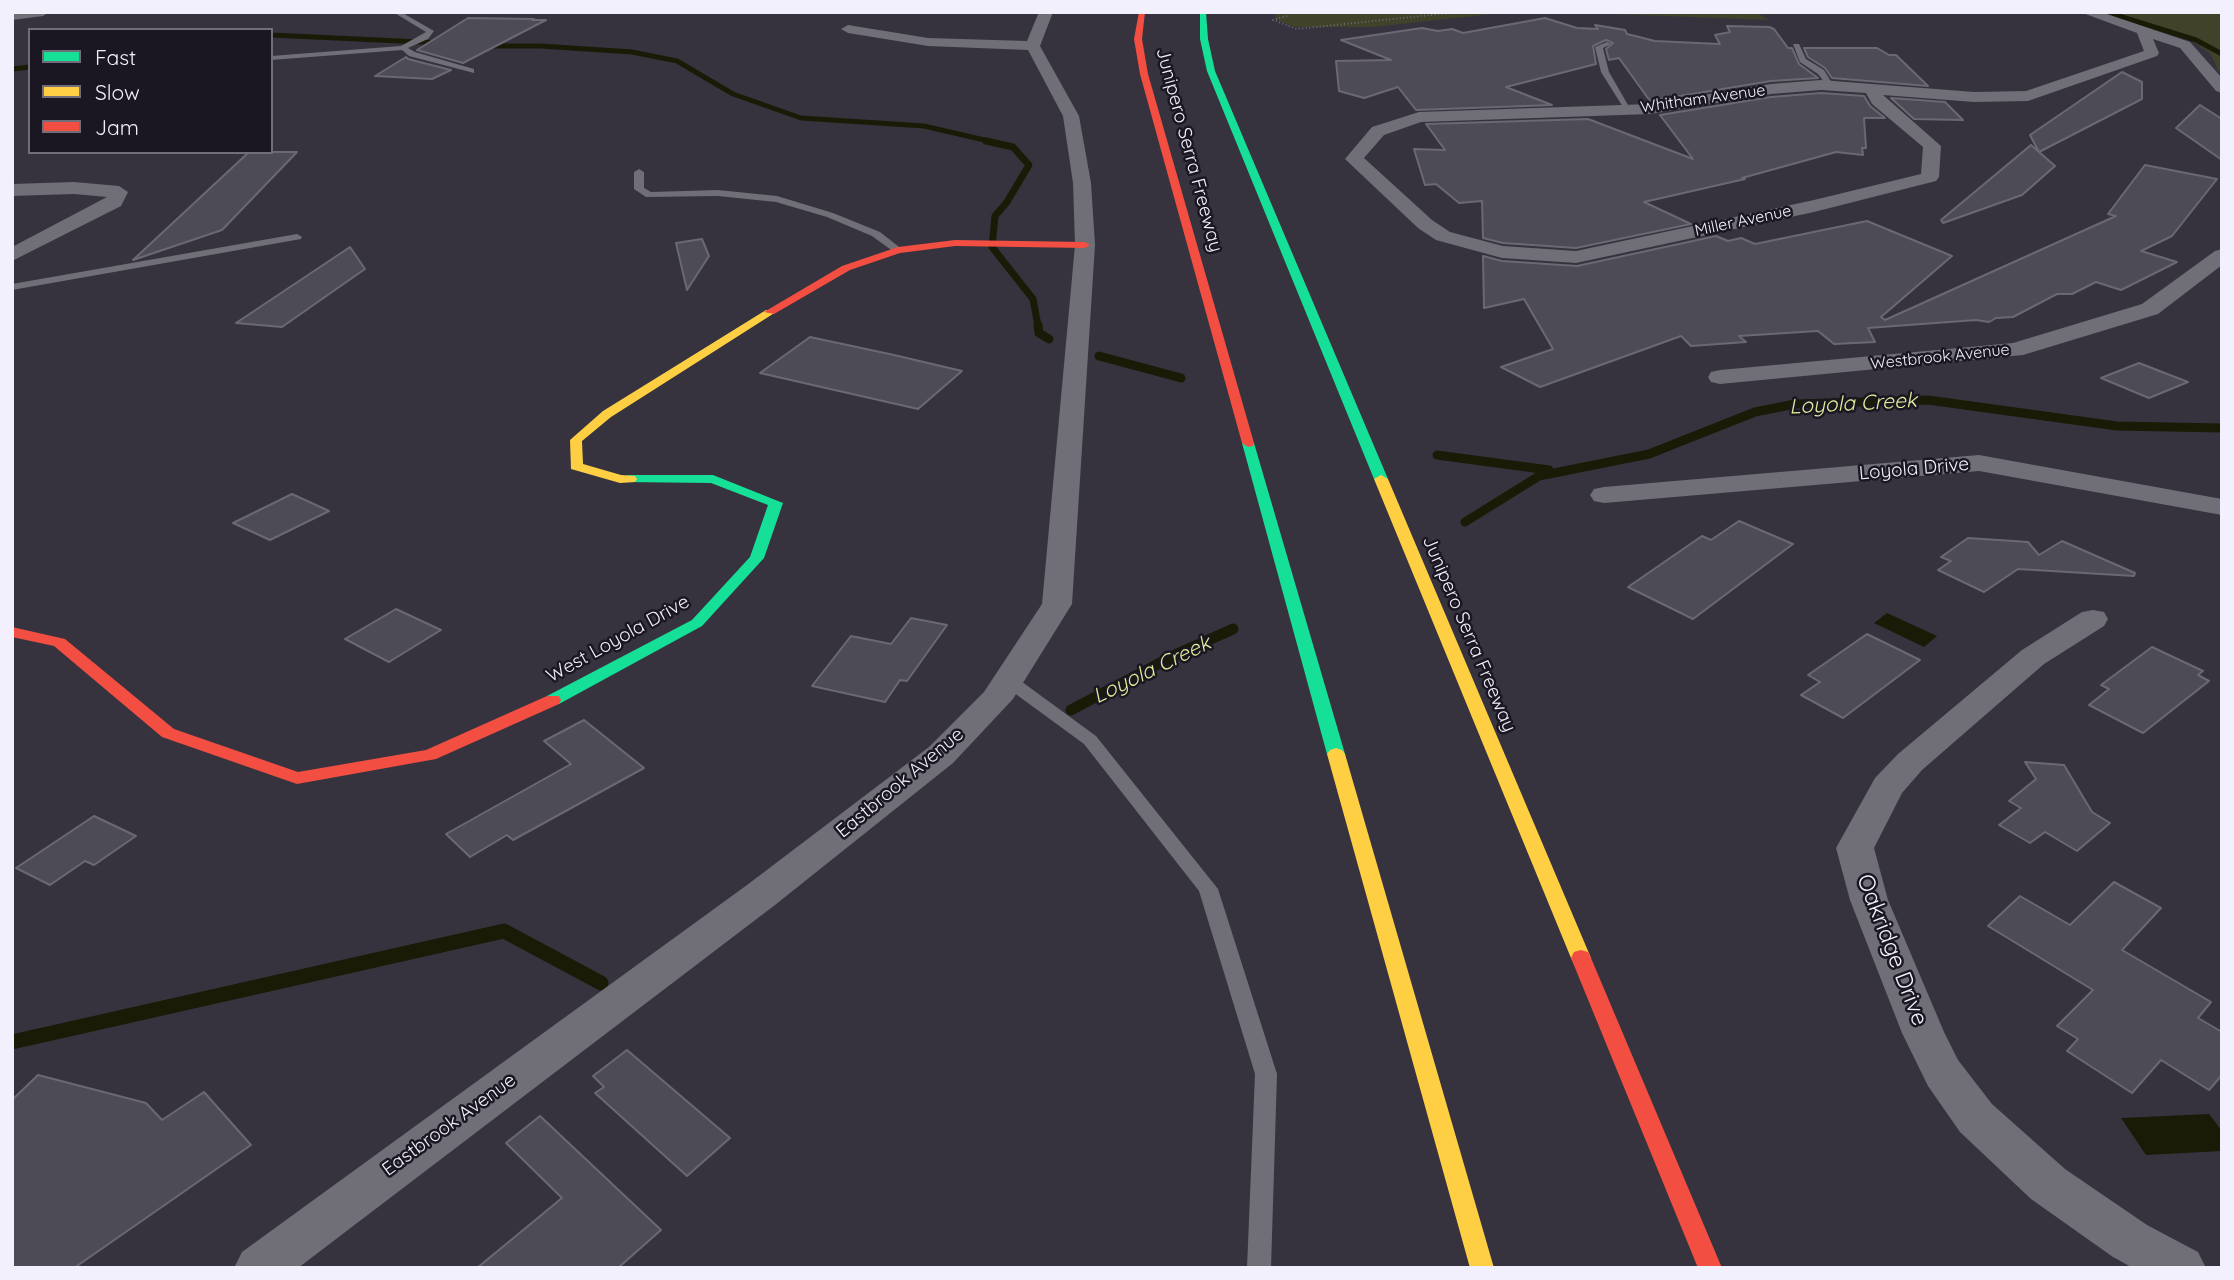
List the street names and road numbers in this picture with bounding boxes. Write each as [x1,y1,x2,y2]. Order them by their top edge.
street label: Junipero Serra Freeway [1151,45,1227,255]
street label: Whitham Avenue [1639,81,1767,117]
street label: Miller Avenue [1693,201,1793,241]
street label: Westbrook Avenue [1870,340,2010,374]
street label: Loyola Drive [1858,453,1970,485]
street label: Junipero Serra Freeway [1417,533,1521,735]
street label: West Loyola Drive [543,590,693,688]
street label: Eastbrook Avenue [832,723,968,843]
street label: Oakridge Drive [1850,870,1934,1030]
street label: Eastbrook Avenue [378,1069,520,1181]

